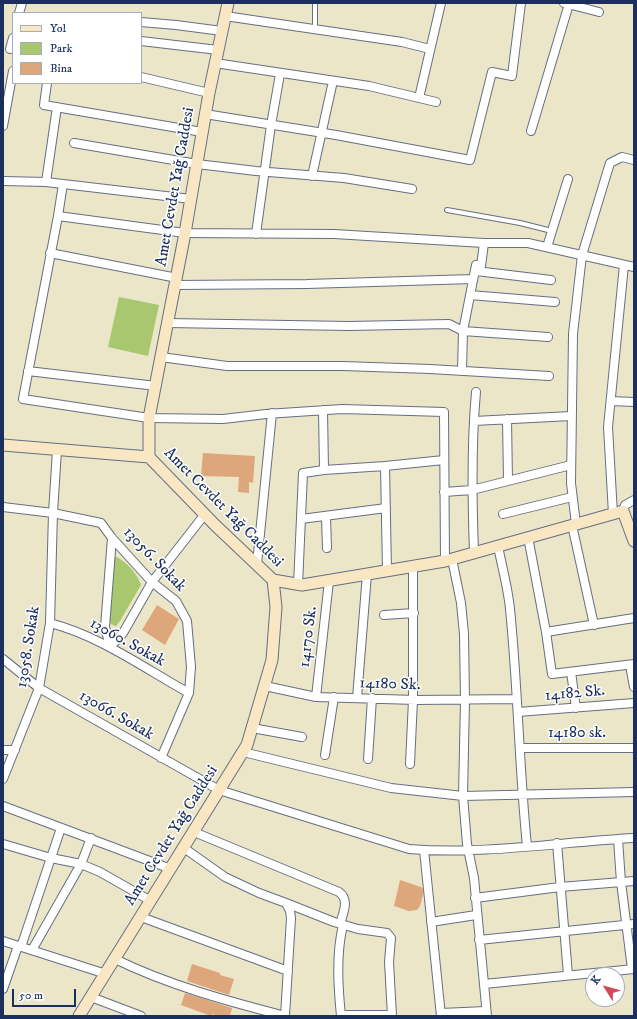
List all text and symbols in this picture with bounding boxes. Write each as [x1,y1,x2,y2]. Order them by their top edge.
legend [12,12,142,84]
text: Yol [50,21,66,36]
text: Park [50,41,72,56]
text: Bina [50,61,72,76]
street label: Amet Cevdet Yağ Caddesi [153,106,199,268]
street label: Amet Cevdet Yağ Caddesi [159,444,287,572]
street label: 13056. Sokak [118,524,190,596]
street label: 13058. Sokak [13,605,45,689]
street label: 14170 Sk. [296,605,322,669]
street label: 13060. Sokak [86,614,168,672]
street label: 14180 Sk. [359,674,421,696]
street label: 14182 Sk. [544,682,606,706]
street label: 13066. Sokak [75,687,157,745]
street label: 14180 sk. [548,724,606,744]
street label: Amet Cevdet Yağ Caddesi [121,763,223,909]
north arrow [585,967,625,1007]
text: K [588,973,604,988]
scale bar [14,981,78,1007]
text: 50 m [19,988,43,1003]

